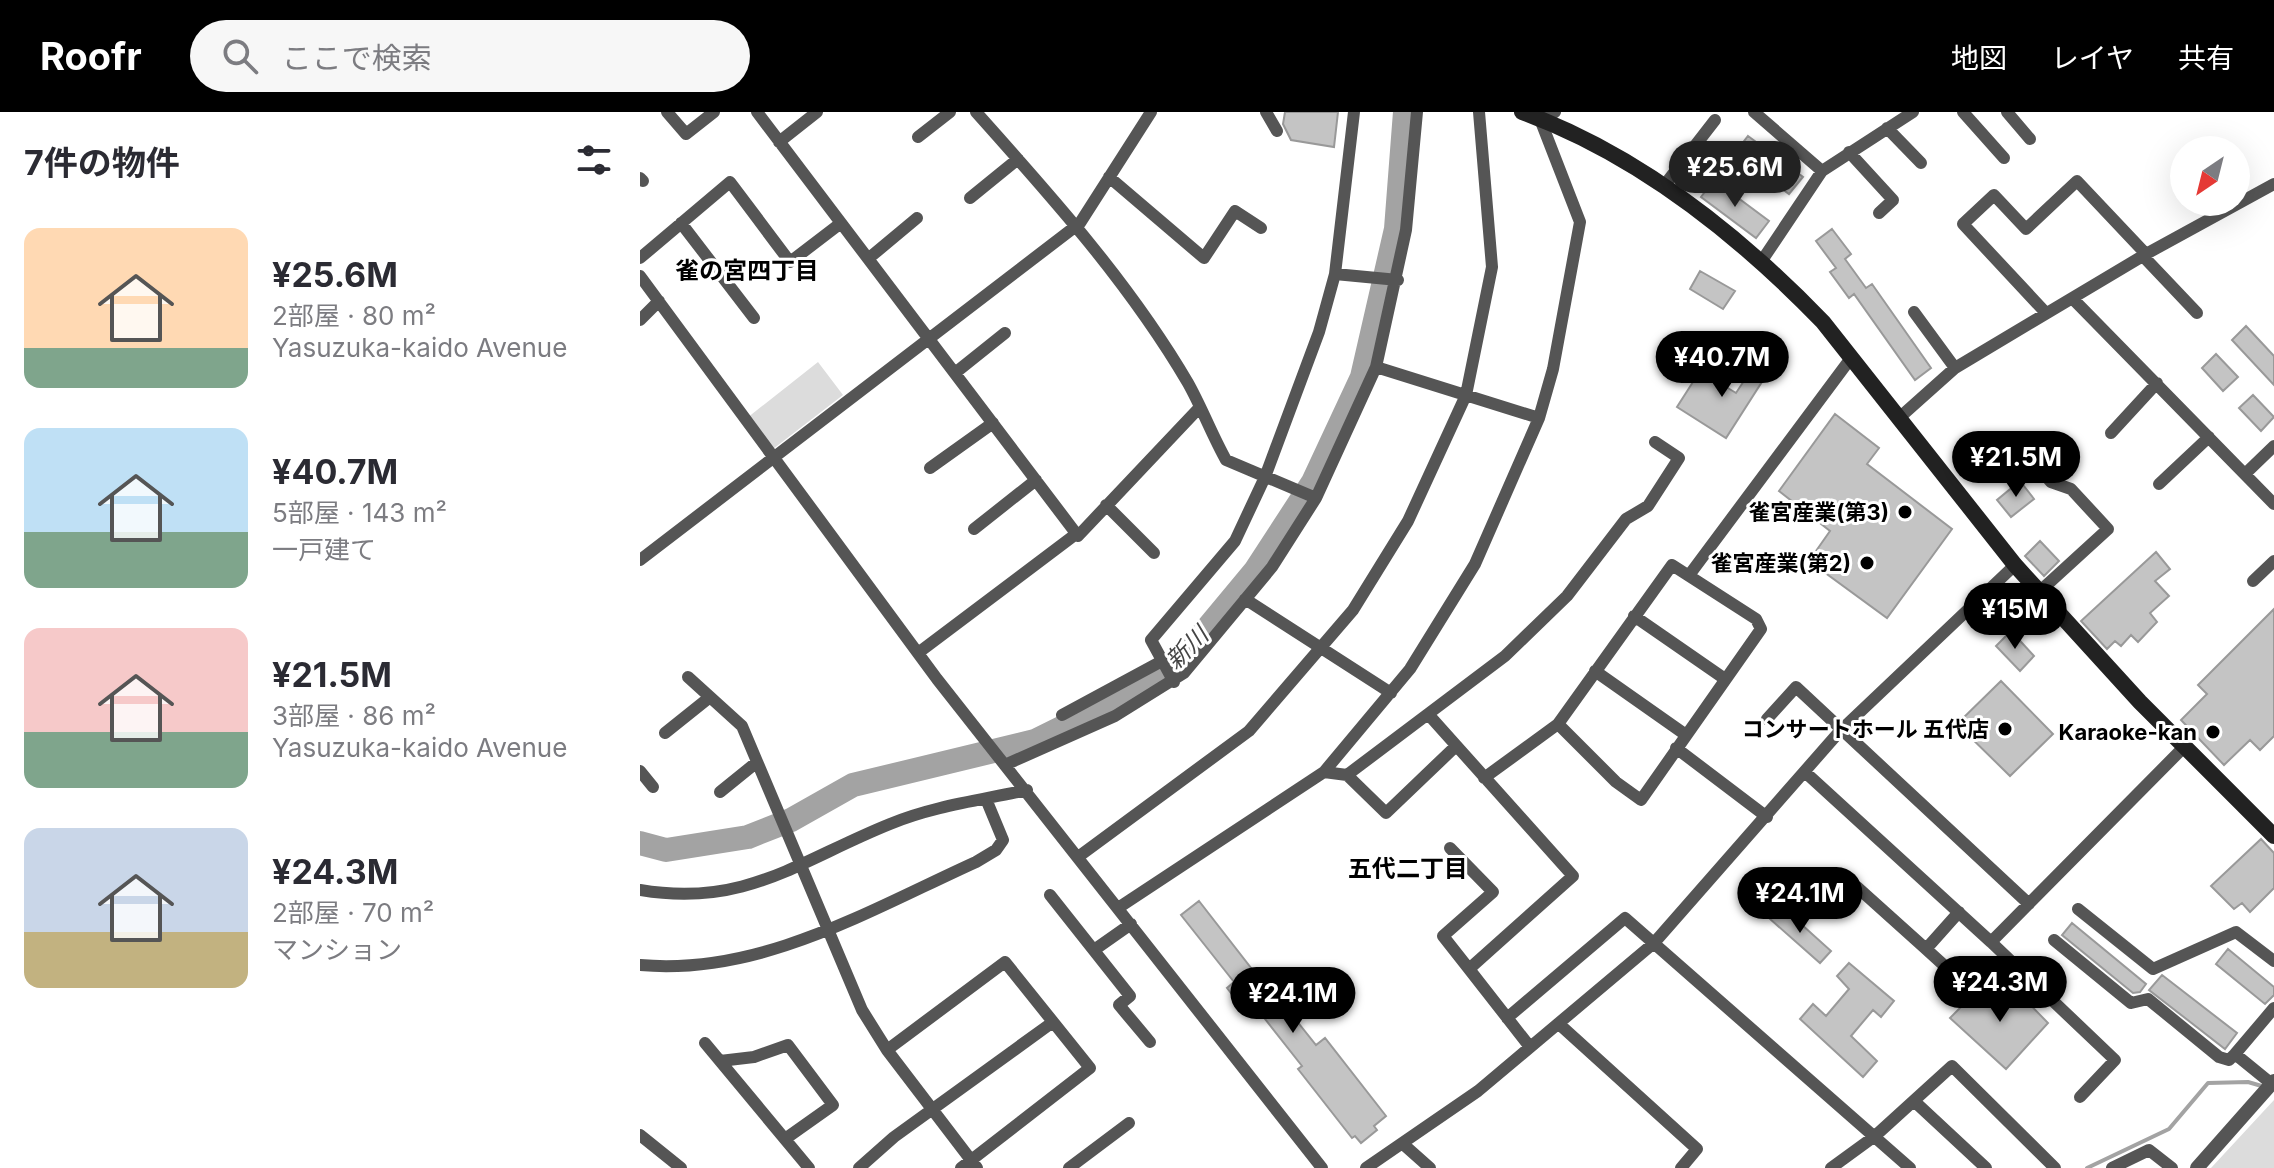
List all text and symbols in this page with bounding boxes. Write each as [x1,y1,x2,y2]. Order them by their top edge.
search box [190,20,750,92]
text: Roofr [40,33,142,79]
icon: search [218,34,262,78]
text: ここで検索 [282,40,432,76]
text: 地図 [1951,41,2007,75]
text: レイヤ [2051,41,2134,75]
text: 共有 [2178,41,2234,75]
north arrow [2170,136,2250,216]
map controls [2170,136,2250,216]
icon: filters [572,138,616,182]
pin: ¥25.6M [1670,141,1800,209]
text: 7件の物件 [24,142,180,183]
text: ¥25.6M [1687,151,1783,182]
text: ¥25.6M [272,254,398,295]
district label: 雀の宮四丁目 [675,256,819,285]
icon: home [88,260,184,356]
text: 2部屋 · 80 m² [272,300,436,331]
pin: ¥40.7M [1657,331,1787,399]
text: Yasuzuka-kaido Avenue [272,332,567,363]
text: ¥40.7M [1674,341,1770,372]
pin: ¥21.5M [1951,431,2081,499]
text: ¥21.5M [1970,441,2062,472]
text: ¥40.7M [272,451,398,492]
icon: home [88,460,184,556]
text: 5部屋 · 143 m² [272,497,447,528]
place label: 雀宮産業(第3) [1748,499,1889,525]
marker: 雀宮産業(第3) [1896,503,1914,521]
text: 一戸建て [272,534,376,565]
place label: 雀宮産業(第2) [1711,550,1851,576]
marker: 雀宮産業(第2) [1858,554,1876,572]
pin: ¥15M [1968,583,2062,651]
text: ¥15M [1982,593,2048,624]
water label: 新川 [1159,618,1216,675]
text: ¥21.5M [272,654,392,695]
icon: home [88,660,184,756]
text: 3部屋 · 86 m² [272,700,436,731]
place label: コンサートホール 五代店 [1742,716,1989,742]
place label: Karaoke-kan [2059,719,2197,745]
marker: コンサートホール 五代店 [1996,720,2014,738]
marker: Karaoke-kan [2204,723,2222,741]
text: Yasuzuka-kaido Avenue [272,732,567,763]
text: ¥24.3M [272,851,398,892]
district label: 五代二丁目 [1348,854,1468,883]
icon: home [88,860,184,956]
pin: ¥24.1M [1735,867,1865,935]
text: ¥24.1M [1755,877,1845,908]
text: 2部屋 · 70 m² [272,897,434,928]
text: マンション [272,934,402,965]
pin: ¥24.3M [1935,956,2065,1024]
text: ¥24.3M [1952,966,2048,997]
pin: ¥24.1M [1228,967,1358,1035]
text: ¥24.1M [1248,977,1338,1008]

